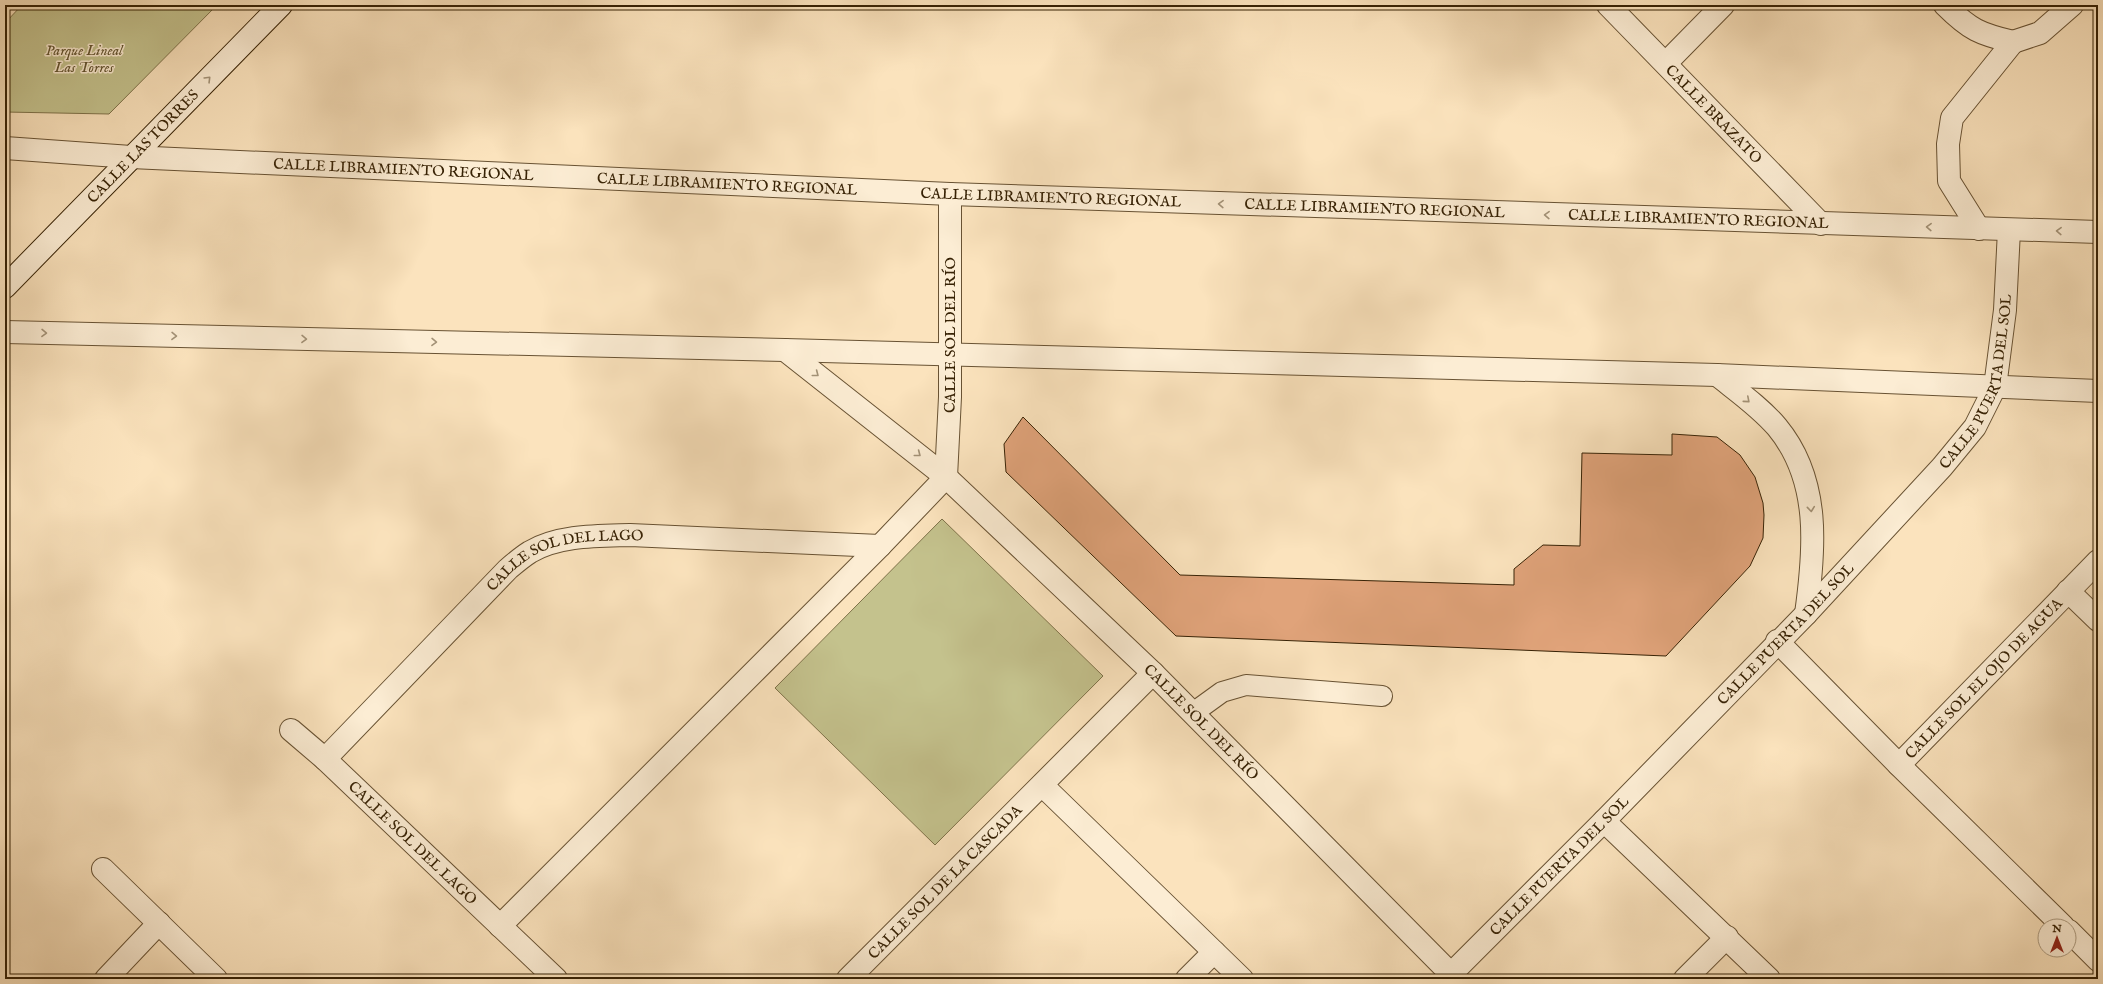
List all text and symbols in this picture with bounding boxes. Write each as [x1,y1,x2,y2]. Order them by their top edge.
park label: Parque Lineal Las Torres [45,41,124,77]
street label: CALLE BRAZATO [1662,60,1766,167]
one-way arrow [203,76,211,84]
street label: CALLE LAS TORRES [83,85,203,207]
street label: CALLE LIBRAMIENTO REGIONAL [273,154,534,185]
street label: CALLE LIBRAMIENTO REGIONAL [597,169,858,199]
street label: CALLE LIBRAMIENTO REGIONAL [920,183,1182,211]
street label: CALLE LIBRAMIENTO REGIONAL [1244,194,1505,222]
one-way arrow [1218,199,1224,208]
street label: CALLE LIBRAMIENTO REGIONAL [1568,205,1829,233]
one-way arrow [1544,210,1550,219]
one-way arrow [1926,223,1932,232]
one-way arrow [2056,227,2062,235]
street label: CALLE SOL DEL RÍO [940,257,960,414]
street label: CALLE PUERTA DEL SOL [1935,294,2015,473]
one-way arrow [41,329,47,337]
one-way arrow [171,332,177,340]
one-way arrow [301,335,307,343]
one-way arrow [431,338,437,346]
one-way arrow [811,369,818,376]
one-way arrow [1742,395,1750,402]
one-way arrow [913,450,920,457]
one-way arrow [1806,506,1815,512]
street label: CALLE SOL DEL LAGO [482,525,644,595]
street label: CALLE PUERTA DEL SOL [1713,559,1858,709]
street label: CALLE SOL EL OJO DE AGUA [1901,593,2067,763]
street label: CALLE SOL DEL RÍO [1140,660,1263,784]
street label: CALLE SOL DEL LAGO [344,777,481,908]
street label: CALLE PUERTA DEL SOL [1485,792,1633,940]
street label: CALLE SOL DE LA CASCADA [864,800,1026,963]
north arrow [2037,918,2077,958]
text: N [2051,922,2062,936]

